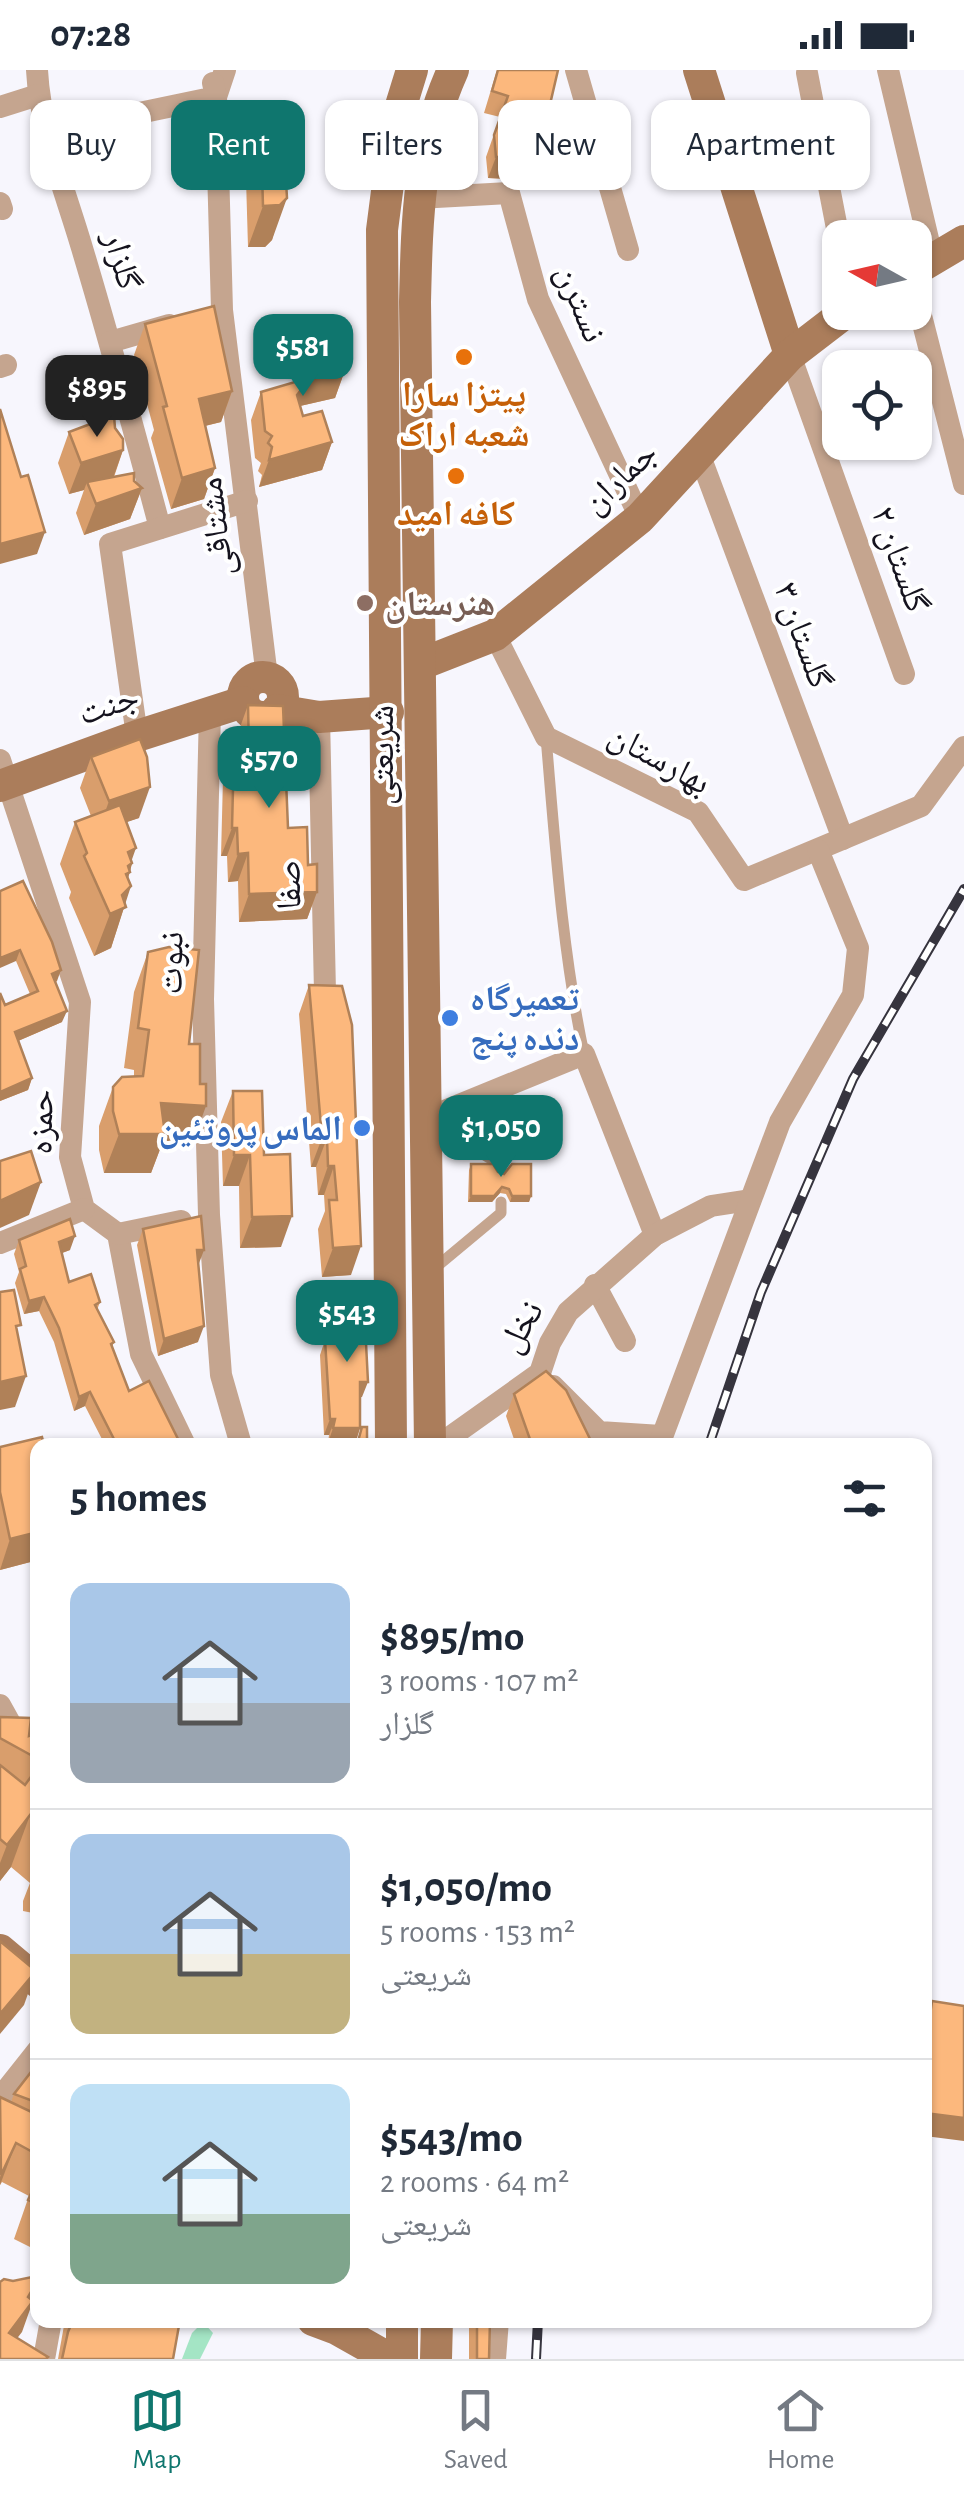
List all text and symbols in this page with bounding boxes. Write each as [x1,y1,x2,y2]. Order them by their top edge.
text: 07:28 [50,16,132,54]
chip: Buy [30,100,151,190]
chip: Rent [171,100,305,190]
chip: Filters [325,100,478,190]
chip: New [498,100,631,190]
chip: Apartment [651,100,870,190]
north arrow [822,220,932,330]
map controls [822,220,932,460]
street label: گلزار [96,226,147,294]
street label: نسترن [548,260,612,348]
pin: $581 [244,314,362,399]
text: $581 [275,330,331,362]
marker: پیتزا سارا شعبه اراک [453,346,475,368]
button: locate [822,350,932,460]
pin: $895 [38,355,156,440]
text: $895 [67,371,127,403]
place label: پیتزا سارا شعبه اراک [398,378,530,454]
street label: جماران [576,435,665,522]
marker: کافه امید [445,465,467,487]
street label: مشتاقی [193,475,242,578]
place label: کافه امید [397,497,515,533]
street label: گلستان ۲ [862,502,935,618]
street label: گلستان ۳ [765,578,838,694]
place label: هنرستان [385,587,495,624]
marker: هنرستان [354,592,376,614]
street label: جنت [74,679,143,732]
street label: شریعتی [365,705,402,805]
street label: بهارستان [602,717,716,803]
pin: $570 [210,726,328,811]
text: $570 [240,742,298,774]
street label: صفا [272,860,307,910]
street label: نبوت [153,931,191,995]
place label: تعمیرگاه دنده پنج [470,982,580,1061]
marker: تعمیرگاه دنده پنج [439,1007,461,1029]
street label: حمزه [23,1089,60,1155]
pin: $1,050 [420,1095,582,1180]
text: $1,050 [461,1111,541,1143]
place label: الماس پروتئین [158,1112,342,1150]
marker: الماس پروتئین [351,1117,373,1139]
pin: $543 [288,1280,406,1365]
street label: نخل [492,1295,552,1360]
text: $543 [318,1296,376,1328]
icon: filters [837,1471,892,1526]
text: 5 homes [70,1477,207,1519]
text: $895/mo [380,1616,525,1658]
icon: home [150,1623,270,1743]
text: 3 rooms · 107 m² [380,1665,579,1697]
text: گلزار [380,1708,434,1740]
text: $1,050/mo [380,1867,552,1909]
icon: home [150,1874,270,1994]
text: 5 rooms · 153 m² [380,1916,575,1948]
text: شریعتی [380,1959,472,1991]
text: $543/mo [380,2117,523,2159]
icon: home [150,2124,270,2244]
text: 2 rooms · 64 m² [380,2166,569,2198]
text: شریعتی [380,2209,472,2241]
tab: Map [130,2383,185,2477]
tab: Saved [444,2383,508,2477]
tab: Home [767,2383,834,2477]

